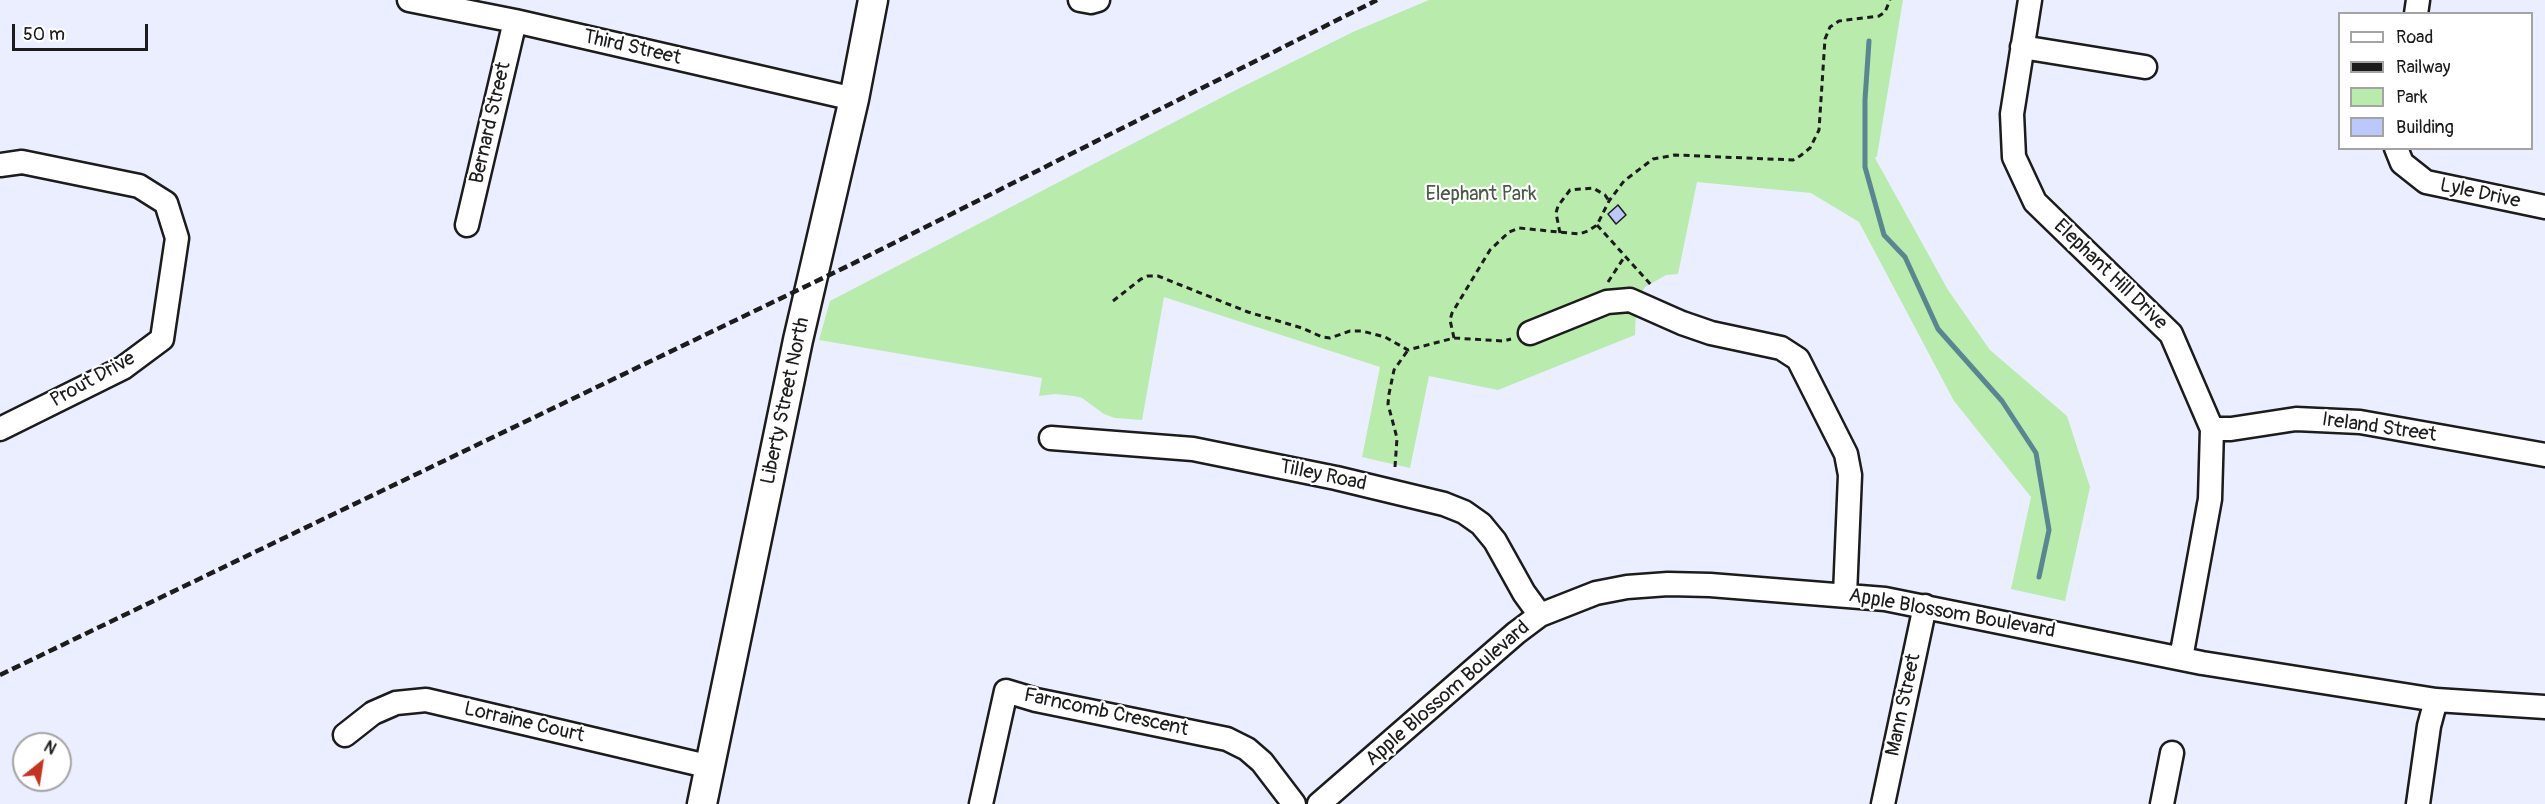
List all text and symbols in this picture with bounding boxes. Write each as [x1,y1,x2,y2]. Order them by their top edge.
scale bar [15,12,152,50]
legend [2338,12,2533,150]
text: 50 m [23,23,65,46]
street label: Third Street [581,25,683,71]
text: Road [2396,26,2433,49]
text: Railway [2396,56,2451,79]
street label: Bernard Street [465,60,517,186]
text: Park [2396,86,2428,109]
text: Building [2396,116,2454,139]
street label: Lyle Drive [2438,174,2522,214]
park label: Elephant Park [1425,183,1537,207]
street label: Elephant Hill Drive [2048,215,2172,335]
street label: Liberty Street North [757,315,815,487]
street label: Prout Drive [46,347,140,413]
street label: Ireland Street [2320,408,2438,448]
street label: Tilley Road [1277,455,1369,497]
street label: Apple Blossom Boulevard [1847,584,2057,644]
street label: Apple Blossom Boulevard [1361,616,1535,772]
street label: Mann Street [1881,651,1927,759]
street label: Farncomb Crescent [1022,684,1190,742]
street label: Lorraine Court [461,697,587,749]
north arrow [12,732,72,792]
text: N [40,737,60,760]

